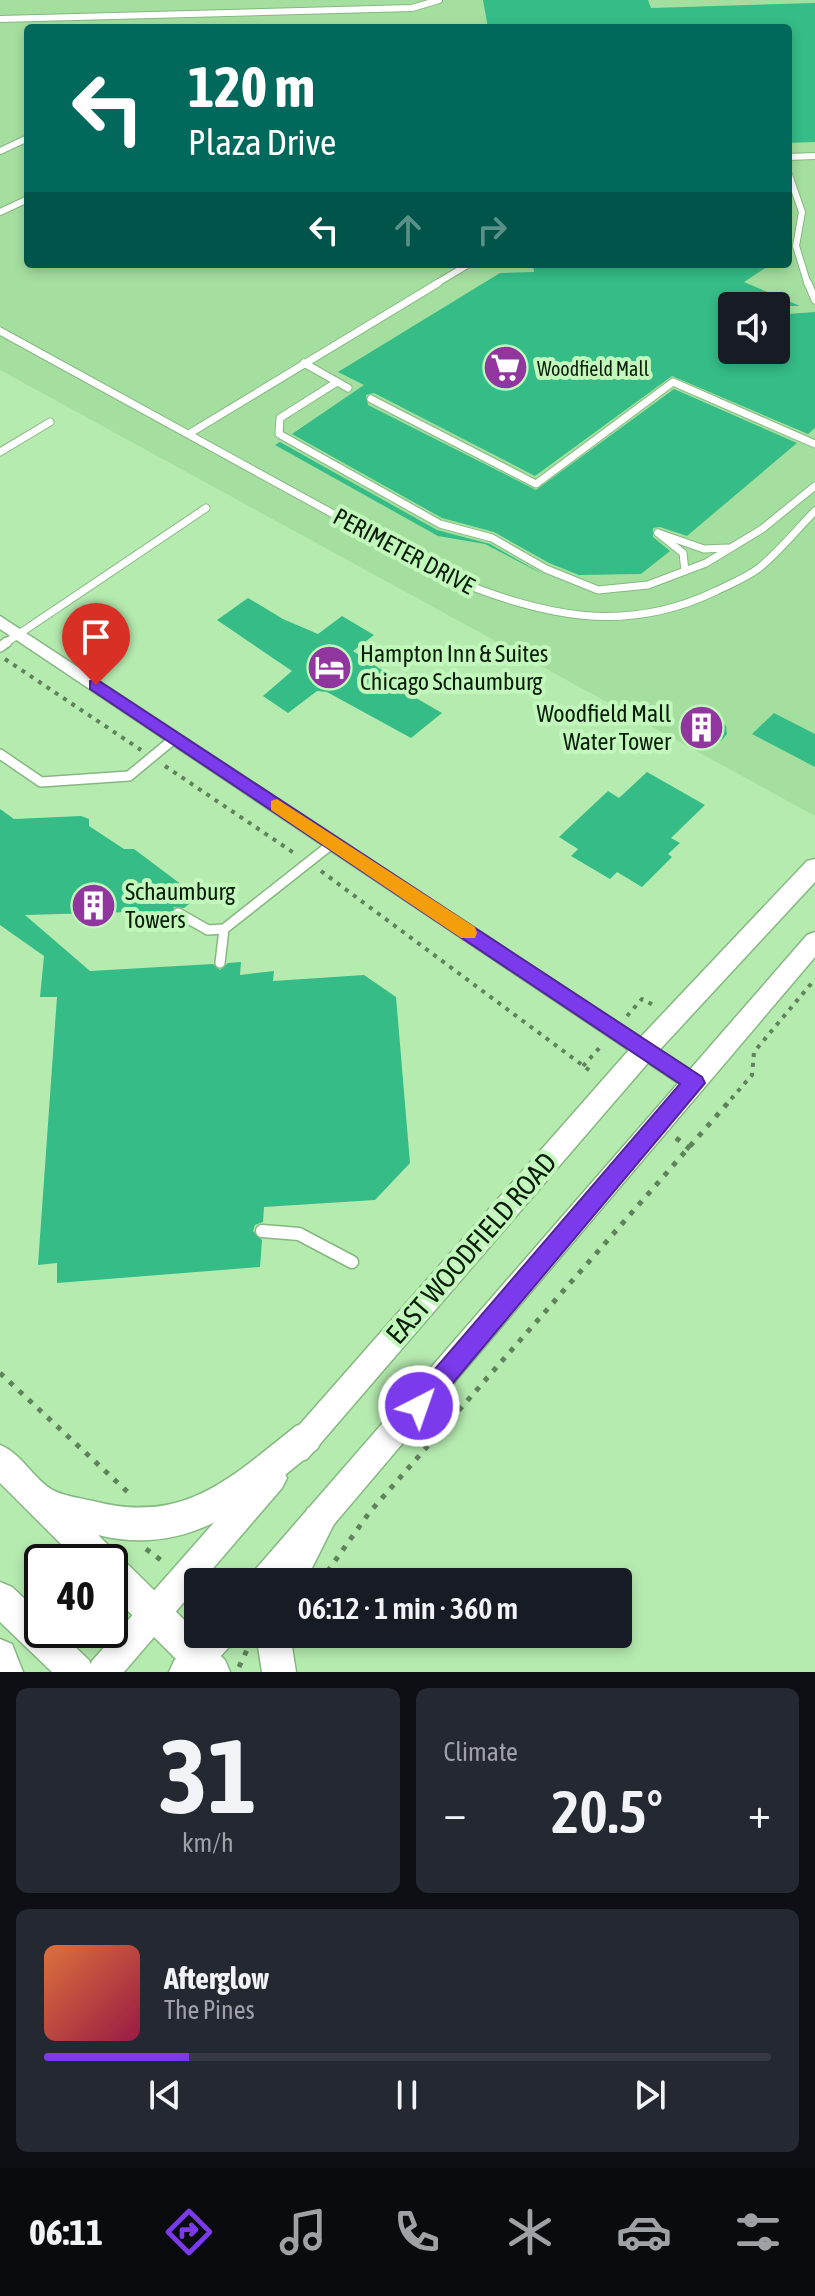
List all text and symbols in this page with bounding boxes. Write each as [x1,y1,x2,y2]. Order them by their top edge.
text: 120 m [188,55,315,119]
icon: left [56,56,160,160]
text: Plaza Drive [188,121,336,163]
icon: left [302,208,346,252]
icon: ahead [386,208,430,252]
icon: right [470,208,514,252]
map controls [718,292,790,364]
button: sound [718,292,790,364]
supermarket icon: Woodfield Mall [482,344,530,392]
place label: Woodfield Mall [537,357,650,380]
street label: PERIMETER DRIVE [329,502,479,600]
pin [62,603,130,685]
icon: arrive [74,615,118,659]
place label: Hampton Inn & Suites Chicago Schaumburg [360,640,548,695]
hotel icon: Hampton Inn & Suites Chicago Schaumburg [305,643,353,691]
place label: Woodfield Mall Water Tower [537,700,672,755]
building icon: Woodfield Mall Water Tower [678,703,726,751]
place label: Schaumburg Towers [125,878,236,933]
building icon: Schaumburg Towers [70,881,118,929]
street label: EAST WOODFIELD ROAD [380,1146,562,1350]
position arrow [377,1364,461,1448]
speed limit sign: 40 [24,1544,128,1648]
text: 06:12 · 1 min · 360 m [298,1591,518,1625]
text: 31 [159,1716,257,1835]
text: Climate [444,1737,518,1767]
text: 20.5° [551,1777,663,1846]
text: − [444,1787,466,1837]
text: + [748,1787,771,1837]
text: km/h [182,1828,234,1858]
text: Afterglow [164,1961,269,1995]
text: The Pines [164,1995,255,2025]
icon: previous [143,2073,187,2117]
icon: pause [385,2073,429,2117]
icon: next [628,2073,672,2117]
icon: directions [161,2204,217,2260]
icon: music [275,2204,331,2260]
icon: phone [389,2204,445,2260]
icon: climate [502,2204,558,2260]
icon: car [616,2204,672,2260]
icon: filters [730,2204,786,2260]
text: 06:11 [29,2211,103,2253]

